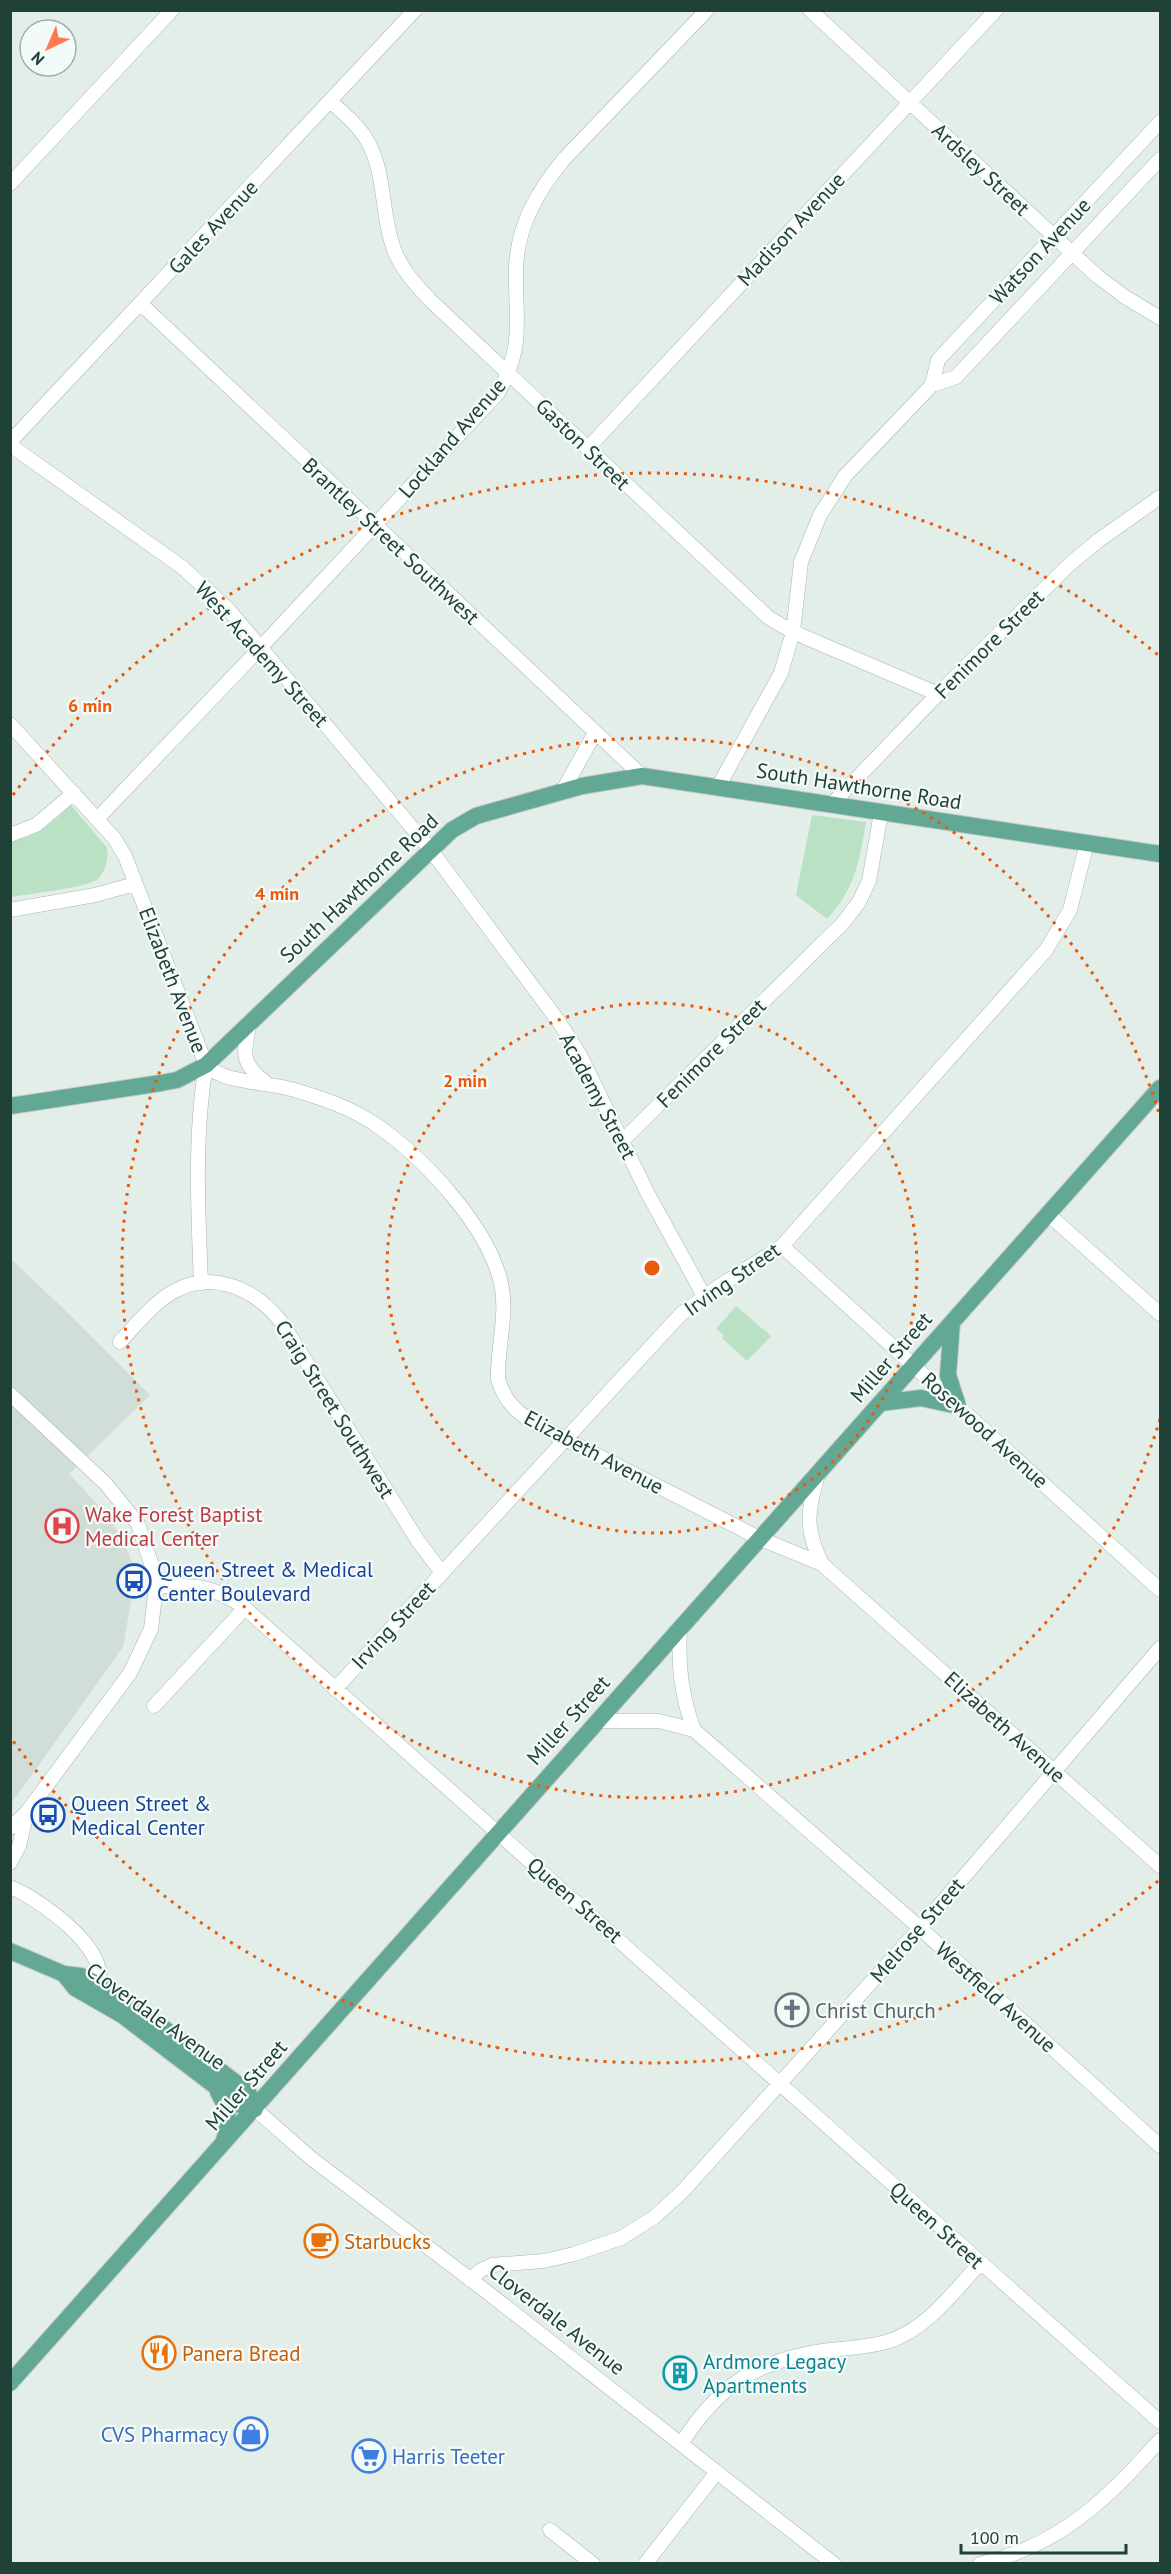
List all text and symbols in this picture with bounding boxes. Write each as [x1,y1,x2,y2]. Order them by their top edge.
north arrow [18,18,78,78]
text: N [27,48,48,70]
street label: Ardsley Street [926,117,1036,221]
street label: Madison Avenue [731,166,851,292]
street label: Gales Avenue [162,174,264,280]
street label: Watson Avenue [984,192,1096,310]
street label: Lockland Avenue [393,372,511,504]
street label: Gaston Street [530,392,636,496]
street label: Brantley Street Southwest [297,452,485,630]
street label: West Academy Street [189,575,335,733]
street label: Fenimore Street [929,584,1049,704]
text: 6 min [68,694,112,717]
street label: South Hawthorne Road [755,756,963,816]
street label: South Hawthorne Road [274,807,444,969]
text: 4 min [255,882,299,905]
street label: Elizabeth Avenue [133,903,213,1057]
street label: Fenimore Street [651,993,771,1113]
street label: Academy Street [553,1028,643,1164]
text: 2 min [443,1069,487,1092]
street label: Irving Street [679,1236,785,1322]
centre of rings [642,1258,662,1278]
street label: Miller Street [844,1306,938,1408]
street label: Craig Street Southwest [269,1315,401,1503]
street label: Rosewood Avenue [916,1366,1054,1494]
street label: Elizabeth Avenue [520,1404,668,1500]
place label: Wake Forest Baptist Medical Center [85,1501,262,1552]
hospital icon: Wake Forest Baptist Medical Center [44,1508,80,1544]
place label: Queen Street & Medical Center Boulevard [157,1556,373,1607]
bus stop icon: Queen Street & Medical Center Boulevard [116,1563,152,1599]
street label: Irving Street [345,1575,441,1675]
street label: Elizabeth Avenue [939,1665,1071,1789]
street label: Miller Street [521,1670,615,1770]
place label: Queen Street & Medical Center [71,1790,211,1841]
bus stop icon: Queen Street & Medical Center [30,1797,66,1833]
street label: Queen Street [522,1851,628,1949]
street label: Melrose Street [864,1872,970,1988]
street label: Westfield Avenue [930,1936,1062,2058]
street label: Cloverdale Avenue [81,1956,231,2076]
church icon: Christ Church [774,1992,810,2028]
place label: Christ Church [815,1997,936,2024]
street label: Miller Street [199,2034,293,2136]
street label: Queen Street [884,2176,990,2274]
cafe icon: Starbucks [303,2223,339,2259]
place label: Starbucks [344,2228,431,2255]
street label: Cloverdale Avenue [483,2257,631,2381]
restaurant icon: Panera Bread [141,2335,177,2371]
place label: Panera Bread [182,2340,301,2367]
place label: Ardmore Legacy Apartments [703,2348,846,2399]
building icon: Ardmore Legacy Apartments [662,2355,698,2391]
shop icon: CVS Pharmacy [233,2416,269,2452]
place label: CVS Pharmacy [101,2421,228,2448]
supermarket icon: Harris Teeter [351,2438,387,2474]
place label: Harris Teeter [392,2443,505,2470]
scale bar [961,2517,1126,2555]
text: 100 m [970,2526,1019,2549]

